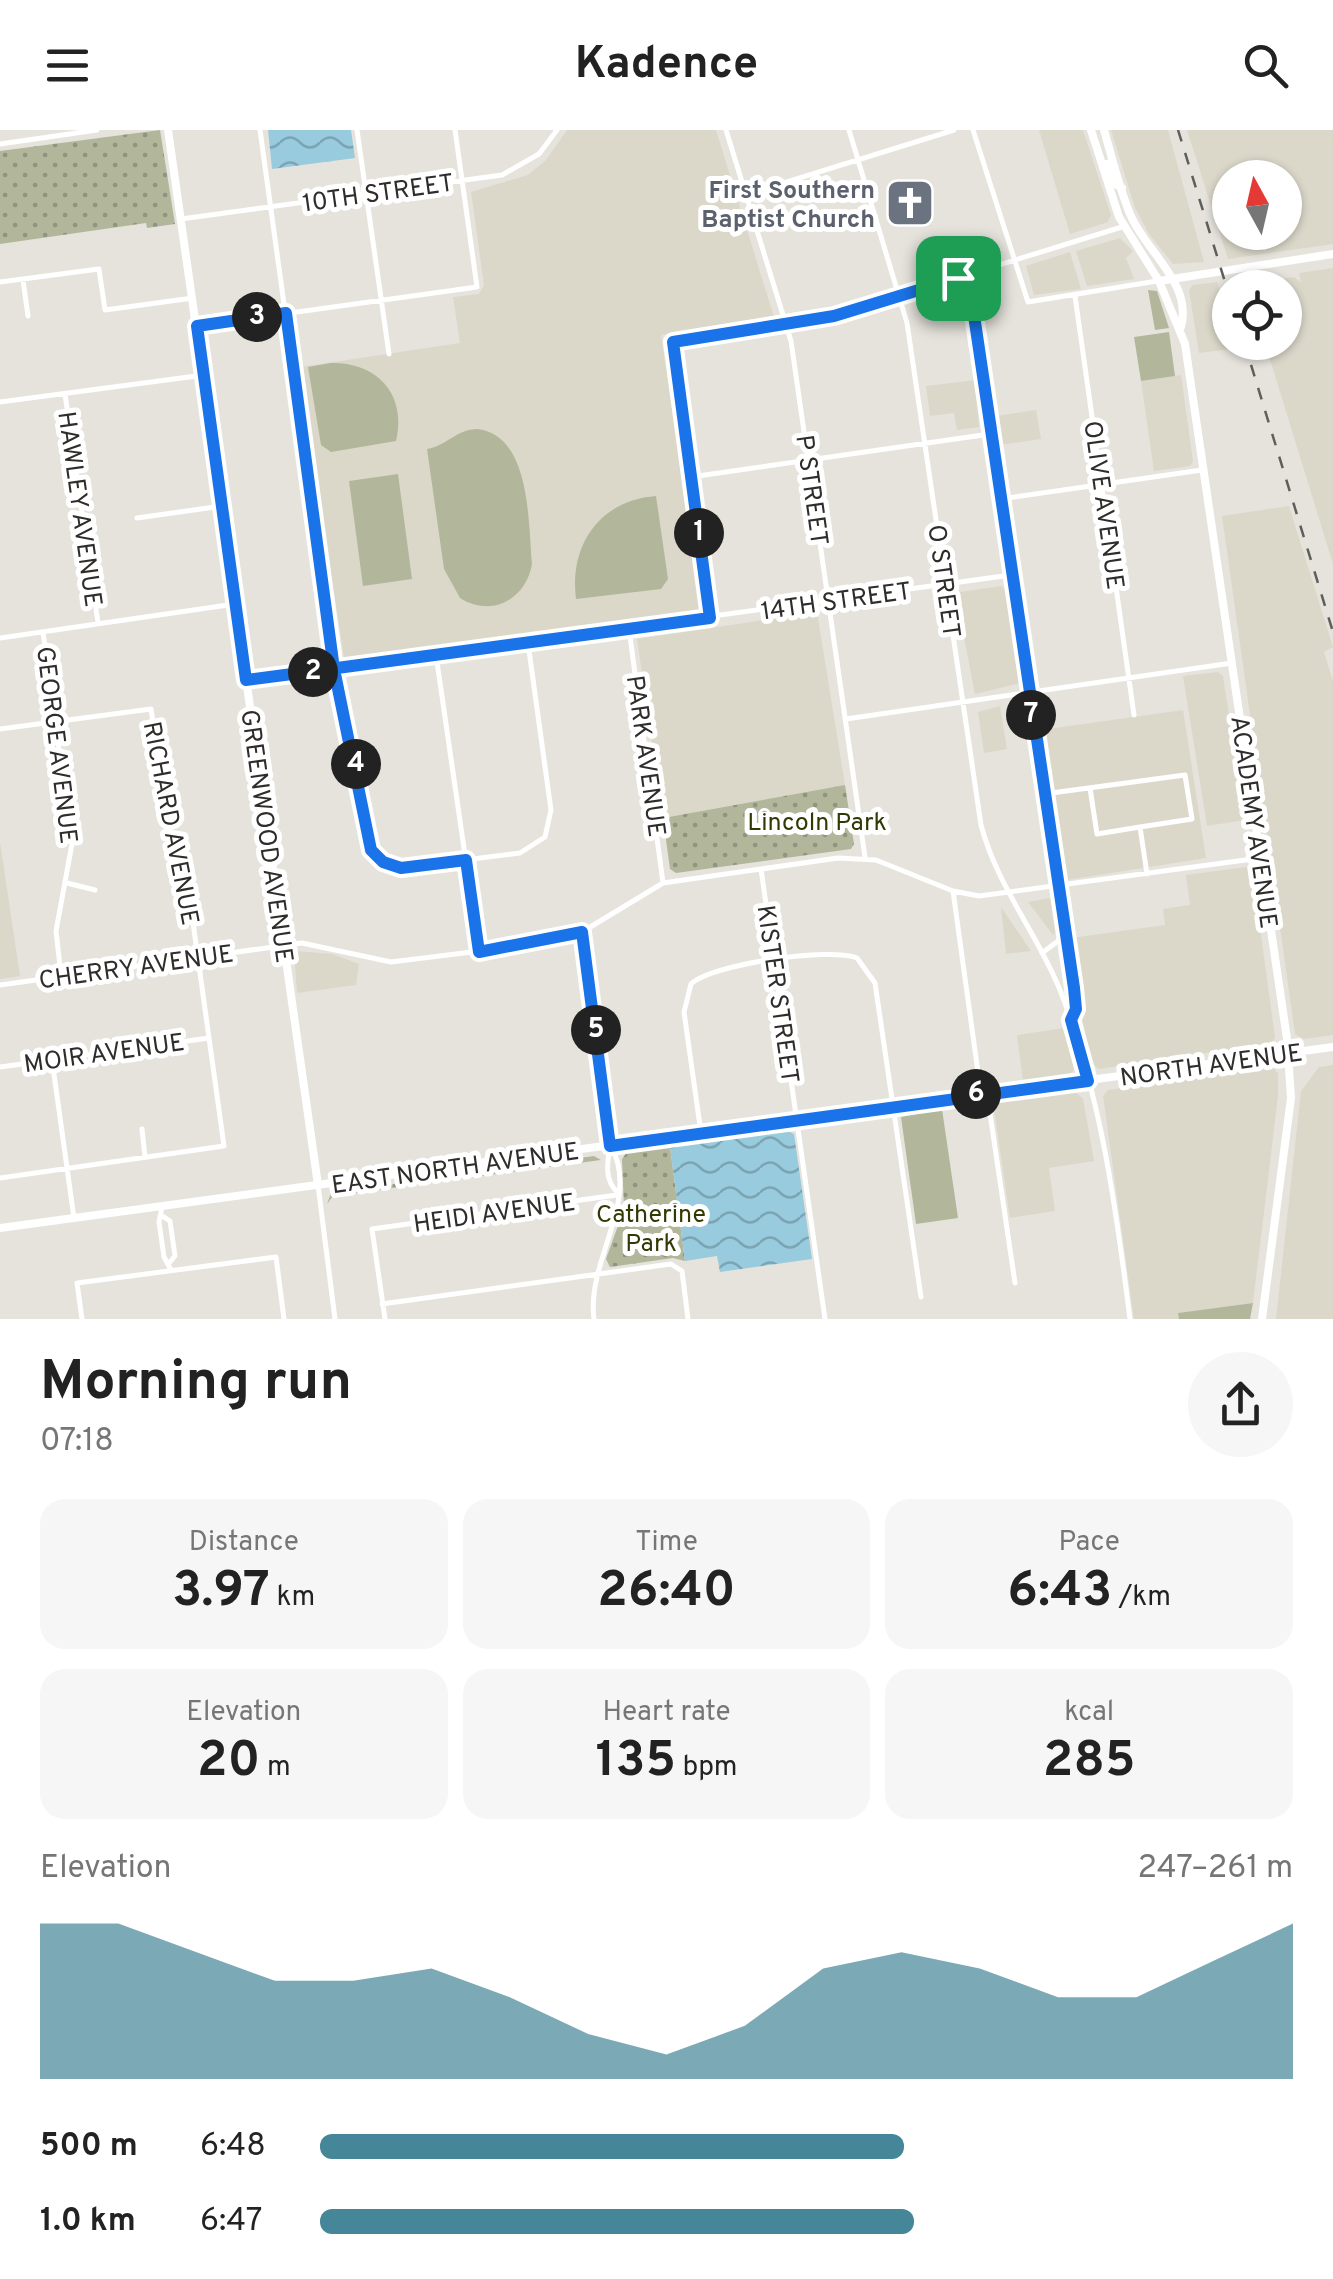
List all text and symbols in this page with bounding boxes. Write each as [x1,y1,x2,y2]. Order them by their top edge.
text: Kadence [575,37,758,94]
icon: menu [40,38,95,93]
icon: search [1238,38,1293,93]
north arrow [1212,160,1302,250]
map controls [1212,160,1302,360]
street label: 10TH STREET [301,169,456,221]
place label: First Southern Baptist Church [701,176,875,237]
church icon: First Southern Baptist Church [884,177,936,229]
pin [916,236,1001,321]
icon: arrive [931,251,986,306]
button: locate [1212,270,1302,360]
pin: 3 [232,292,282,342]
text: 3 [249,299,265,335]
street label: HAWLEY AVENUE [48,409,108,609]
street label: OLIVE AVENUE [1074,419,1130,592]
street label: P STREET [786,433,834,548]
pin: 1 [674,508,724,558]
text: 1 [693,515,705,551]
street label: O STREET [918,523,966,640]
street label: 14TH STREET [759,577,914,629]
street label: GEORGE AVENUE [27,645,83,846]
pin: 2 [288,647,338,697]
text: 2 [304,654,322,690]
street label: PARK AVENUE [617,674,671,839]
pin: 7 [1006,690,1056,740]
text: 7 [1023,697,1039,733]
street label: GREENWOOD AVENUE [231,708,299,965]
street label: ACADEMY AVENUE [1221,714,1283,931]
street label: RICHARD AVENUE [134,719,205,928]
pin: 4 [331,739,381,789]
text: 4 [347,746,365,782]
park label: Lincoln Park [747,808,887,840]
street label: KISTER STREET [748,903,804,1086]
street label: CHERRY AVENUE [37,939,236,998]
pin: 5 [571,1005,621,1055]
text: 5 [587,1012,605,1048]
street label: MOIR AVENUE [22,1028,187,1082]
street label: NORTH AVENUE [1118,1038,1305,1096]
pin: 6 [951,1069,1001,1119]
text: 6 [967,1076,985,1112]
street label: EAST NORTH AVENUE [330,1137,581,1203]
street label: HEIDI AVENUE [411,1188,578,1242]
park label: Catherine Park [596,1200,706,1261]
text: Morning run [40,1349,352,1419]
button: share [1188,1352,1293,1457]
text: 07:18 [40,1422,114,1462]
text: Distance [189,1525,299,1561]
text: Time [635,1525,698,1561]
text: Pace [1058,1525,1120,1561]
text: 3.97 [172,1561,270,1624]
text: 26:40 [597,1561,736,1624]
text: 6:43 [1007,1561,1112,1624]
text: km [270,1580,315,1616]
text: /km [1112,1580,1171,1616]
text: Elevation [186,1695,301,1731]
text: Heart rate [602,1695,731,1731]
text: kcal [1064,1695,1114,1731]
text: 20 [197,1731,260,1794]
text: 135 [595,1731,676,1794]
text: 285 [1043,1731,1135,1794]
text: m [260,1750,291,1786]
text: bpm [676,1750,738,1786]
text: Elevation [40,1849,172,1889]
text: 247–261 m [1138,1849,1293,1889]
text: 500 m [40,2127,138,2167]
text: 6:48 [200,2127,266,2167]
text: 1.0 km [40,2202,136,2242]
text: 6:47 [200,2202,263,2242]

